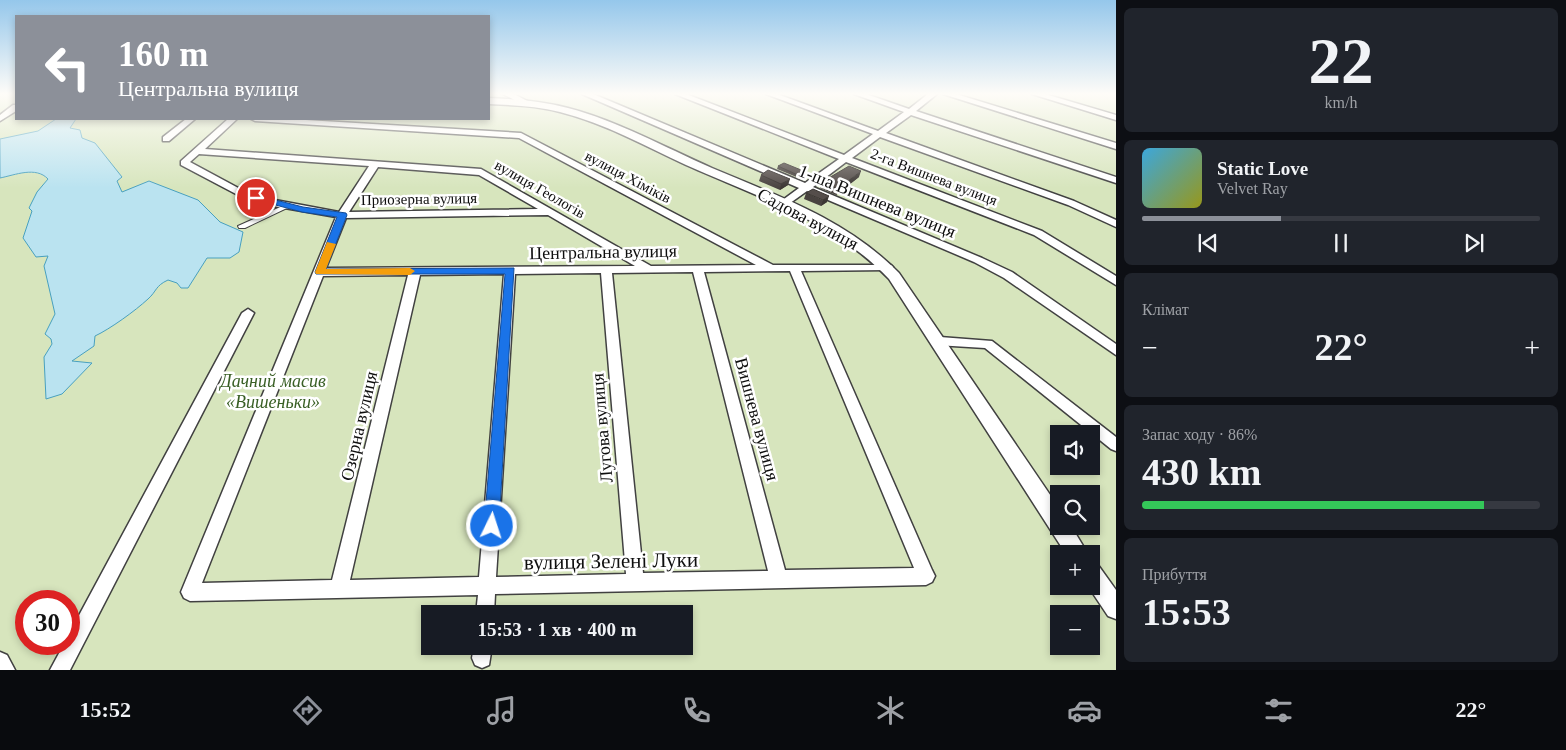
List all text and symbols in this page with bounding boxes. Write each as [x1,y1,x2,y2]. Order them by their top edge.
text: 22 [1309,25,1374,97]
icon: left [35,35,100,100]
text: 160 m [118,35,208,74]
text: Центральна вулиця [118,76,299,101]
text: km/h [1325,94,1357,111]
street label: 2-га Вишнева вулиця [868,145,1000,209]
street label: вулиця Хіміків [582,148,674,206]
street label: вулиця Геологів [492,157,588,221]
text: Static Love [1217,158,1308,179]
street label: 1-ша Вишнева вулиця [795,160,959,242]
pin [235,177,277,219]
text: Velvet Ray [1217,180,1288,197]
icon: arrive [242,184,270,212]
street label: Садова вулиця [754,184,862,254]
street label: Приозерна вулиця [361,190,477,208]
icon: previous [1194,229,1222,257]
icon: pause [1327,229,1355,257]
icon: next [1460,229,1488,257]
street label: Центральна вулиця [529,241,677,263]
text: Клімат [1142,301,1189,318]
text: 22° [1314,326,1368,368]
text: − [1142,332,1158,363]
text: + [1524,332,1540,363]
street label: Вишнева вулиця [731,355,783,483]
street label: Озерна вулиця [337,369,381,483]
park label: Дачний масив «Вишеньки» [218,371,326,412]
street label: Лугова вулиця [587,372,617,484]
map controls [1050,425,1100,655]
button: sound [1050,425,1100,475]
text: Запас ходу · 86% [1142,426,1257,443]
text: 430 km [1142,451,1261,493]
button: search [1050,485,1100,535]
position arrow [465,499,517,551]
button: + [1050,545,1100,595]
street label: вулиця Зелені Луки [524,547,698,575]
text: Прибуття [1142,566,1207,583]
speed limit sign: 30 [15,590,80,655]
text: 15:53 [1142,591,1231,633]
button: − [1050,605,1100,655]
text: 15:53 · 1 хв · 400 m [477,619,637,640]
icon: directions [290,693,325,728]
icon: music [484,693,519,728]
icon: phone [679,693,714,728]
icon: climate [873,693,908,728]
icon: car [1067,693,1102,728]
icon: filters [1261,693,1296,728]
text: 15:52 [80,697,131,722]
text: 22° [1455,697,1486,722]

